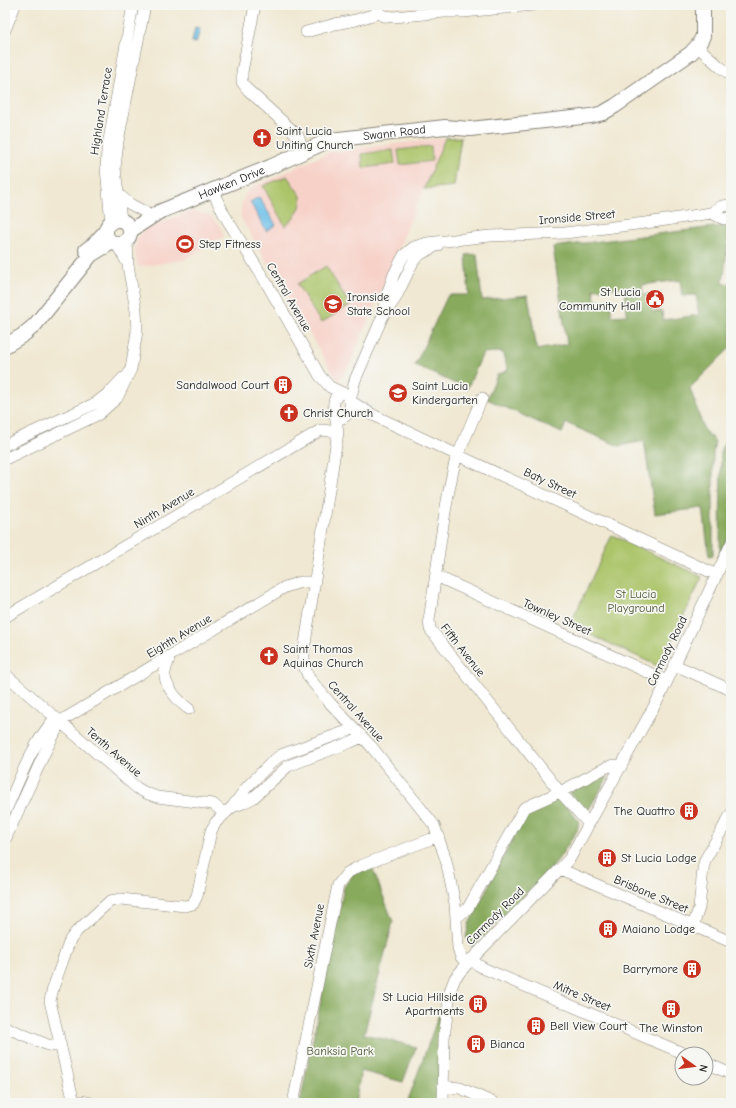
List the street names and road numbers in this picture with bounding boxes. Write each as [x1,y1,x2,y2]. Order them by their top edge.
street label: Highland Terrace [87,66,115,156]
street label: Swann Road [362,122,426,143]
street label: Hawken Drive [196,163,267,202]
street label: Ironside Street [538,207,616,227]
street label: Central Avenue [264,260,314,334]
street label: Baty Street [521,465,579,502]
street label: Ninth Avenue [131,485,197,531]
street label: Townley Street [521,596,594,639]
street label: Eighth Avenue [144,611,214,661]
street label: Carmody Road [644,614,690,688]
street label: Fifth Avenue [438,621,488,679]
street label: Central Avenue [325,678,387,744]
street label: Tenth Avenue [84,724,144,780]
street label: Brisbane Street [612,872,691,916]
street label: Carmody Road [463,884,527,948]
street label: Sixth Avenue [301,903,327,969]
street label: Mitre Street [551,978,613,1015]

